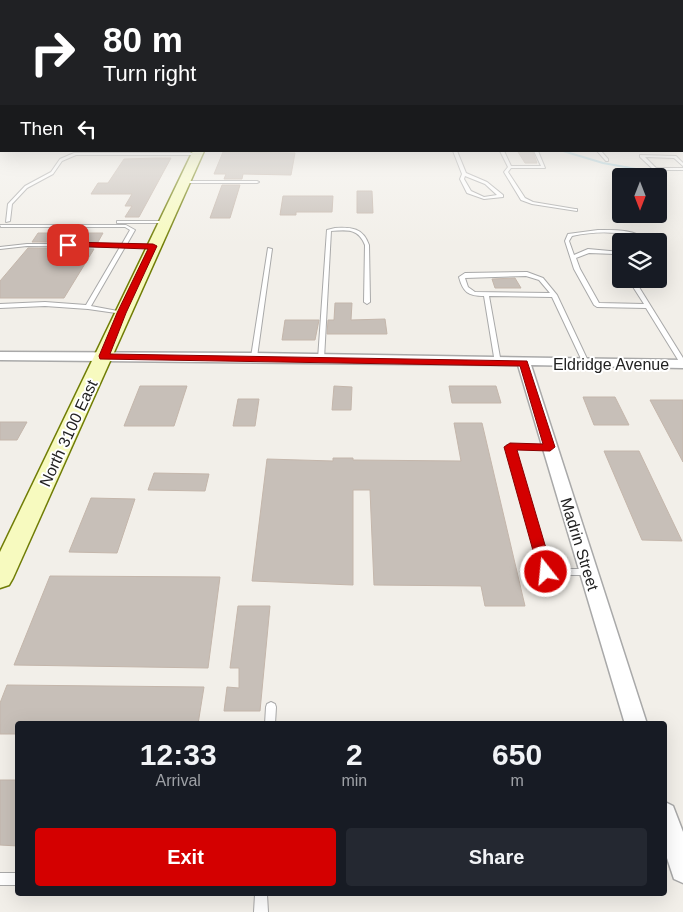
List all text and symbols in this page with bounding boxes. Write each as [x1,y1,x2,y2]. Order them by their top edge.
icon: right [20,20,85,85]
text: 80 m [103,20,183,59]
text: Turn right [103,61,196,86]
icon: left [73,115,101,143]
text: Then [20,118,63,139]
north arrow [612,168,668,222]
map controls [612,168,667,288]
pin [47,224,89,266]
icon: arrive [54,231,82,259]
button: layers [612,233,667,288]
street label: Eldridge Avenue [553,356,669,373]
street label: North 3100 East [36,377,101,489]
street label: Madrin Street [557,496,602,593]
position arrow [519,545,571,597]
text: 12:33 [140,738,217,771]
text: 2 [346,738,363,771]
text: 650 [492,738,542,771]
text: Arrival [156,772,201,789]
text: min [341,772,367,789]
text: m [510,772,524,789]
button: Exit [35,828,336,886]
button: Share [346,828,647,886]

